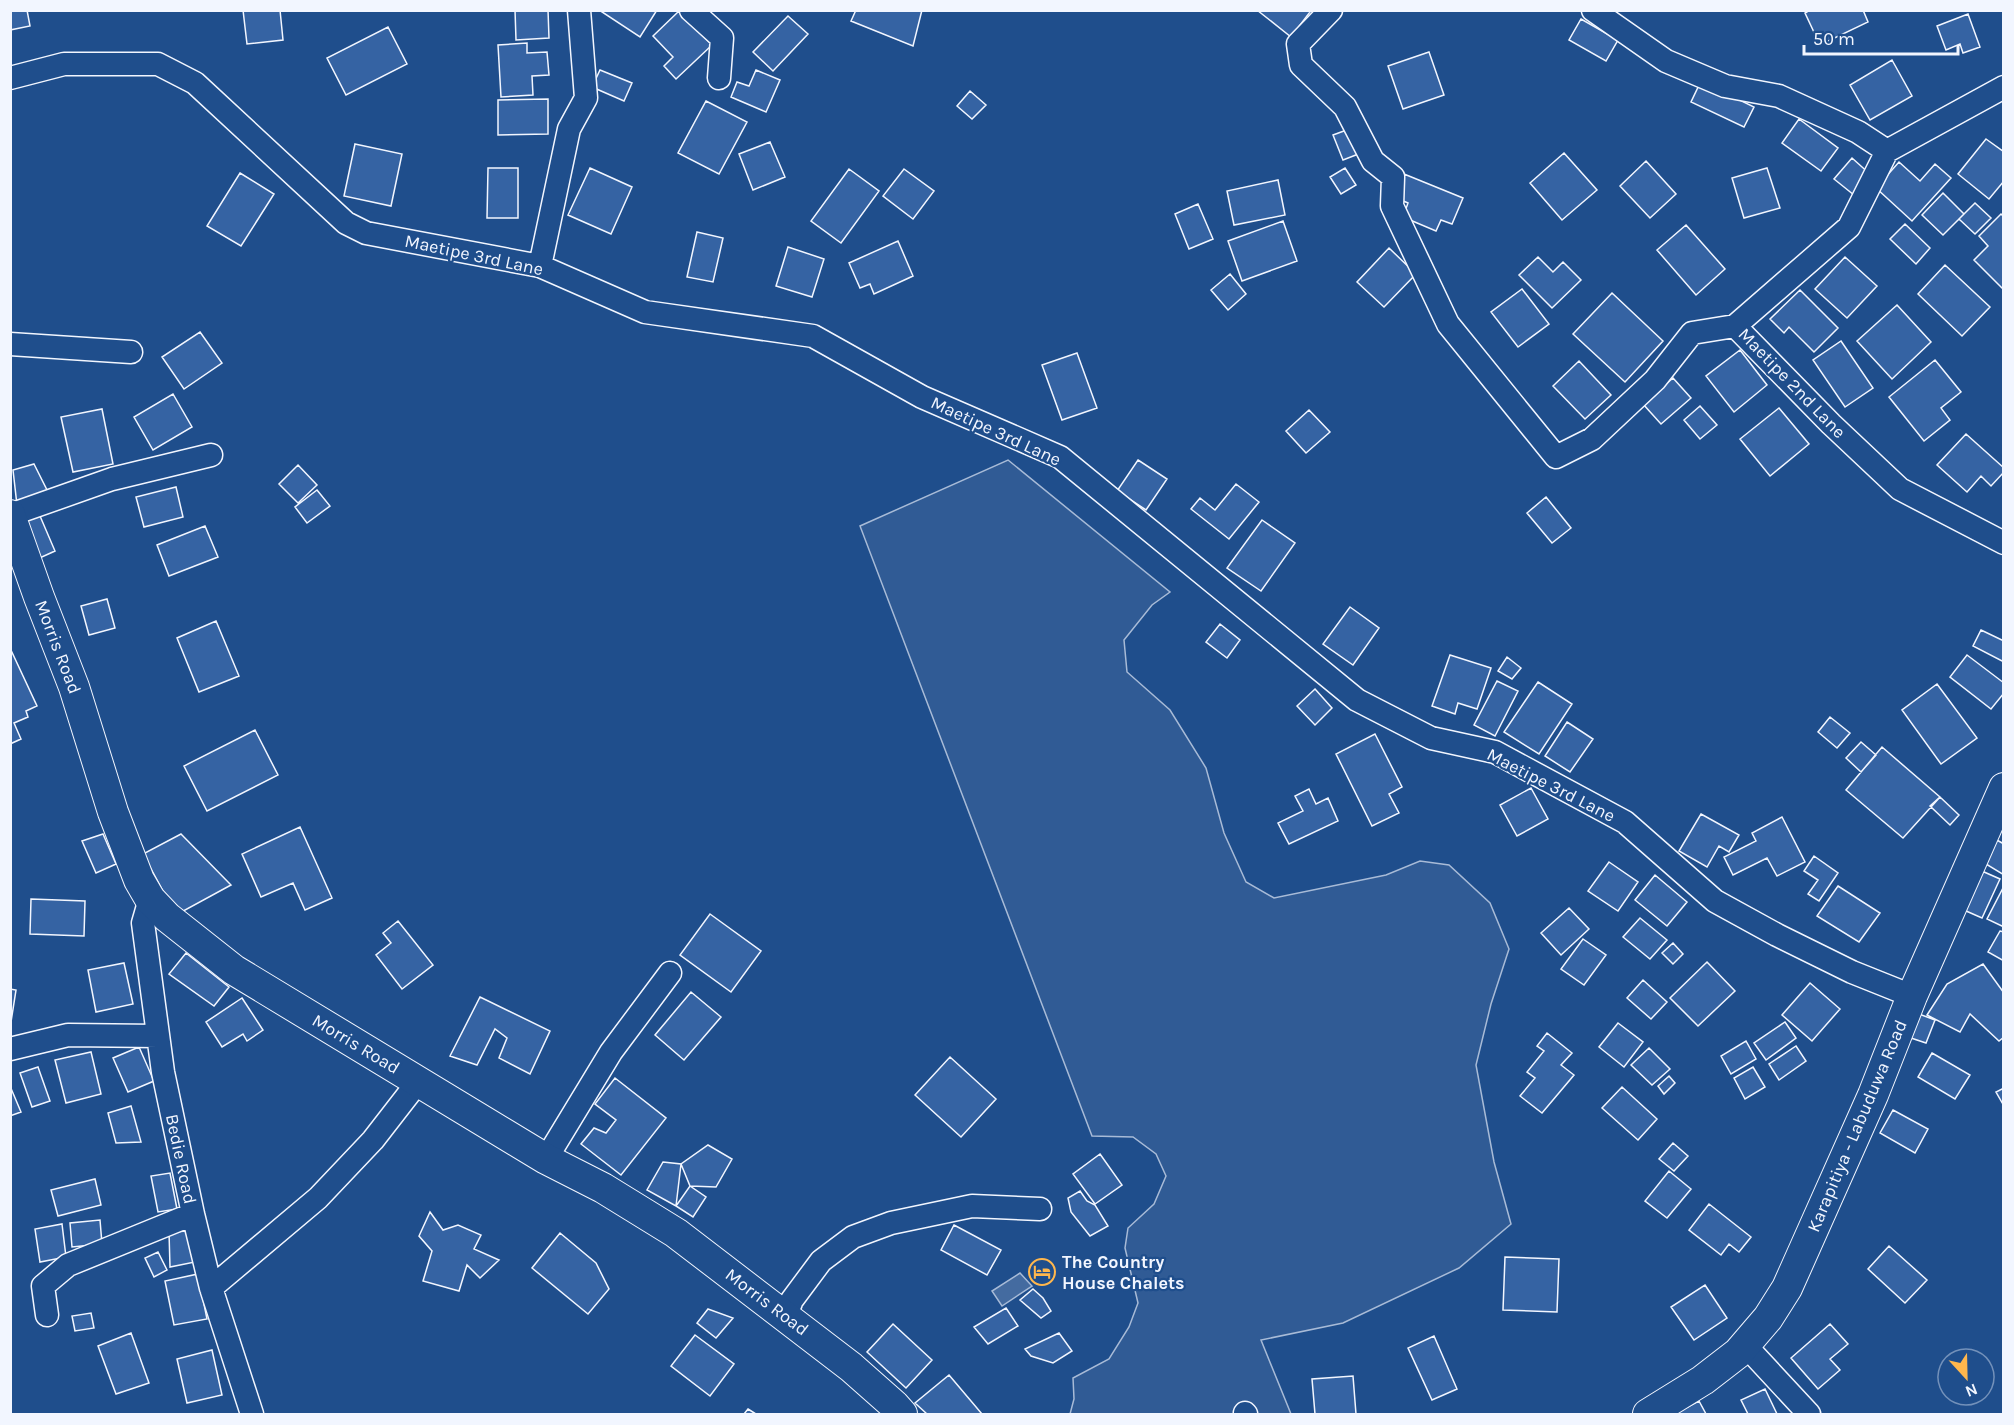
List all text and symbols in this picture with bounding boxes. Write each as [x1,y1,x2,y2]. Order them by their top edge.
scale bar [1804,18,1958,56]
text: 50 m [1813,28,1855,50]
street label: Maetipe 3rd Lane [403,230,545,280]
street label: Maetipe 2nd Lane [1734,323,1850,443]
street label: Maetipe 3rd Lane [927,391,1065,471]
street label: Morris Road [30,597,86,697]
street label: Maetipe 3rd Lane [1483,743,1619,827]
street label: Morris Road [308,1009,404,1079]
street label: Karapitiya - Labuduwa Road [1802,1017,1912,1235]
street label: Bedie Road [161,1112,201,1206]
place label: The Country House Chalets [1062,1251,1185,1294]
hotel icon: The Country House Chalets [1027,1257,1057,1287]
street label: Morris Road [721,1264,813,1340]
north arrow [1936,1347,1996,1407]
text: N [1963,1379,1980,1401]

